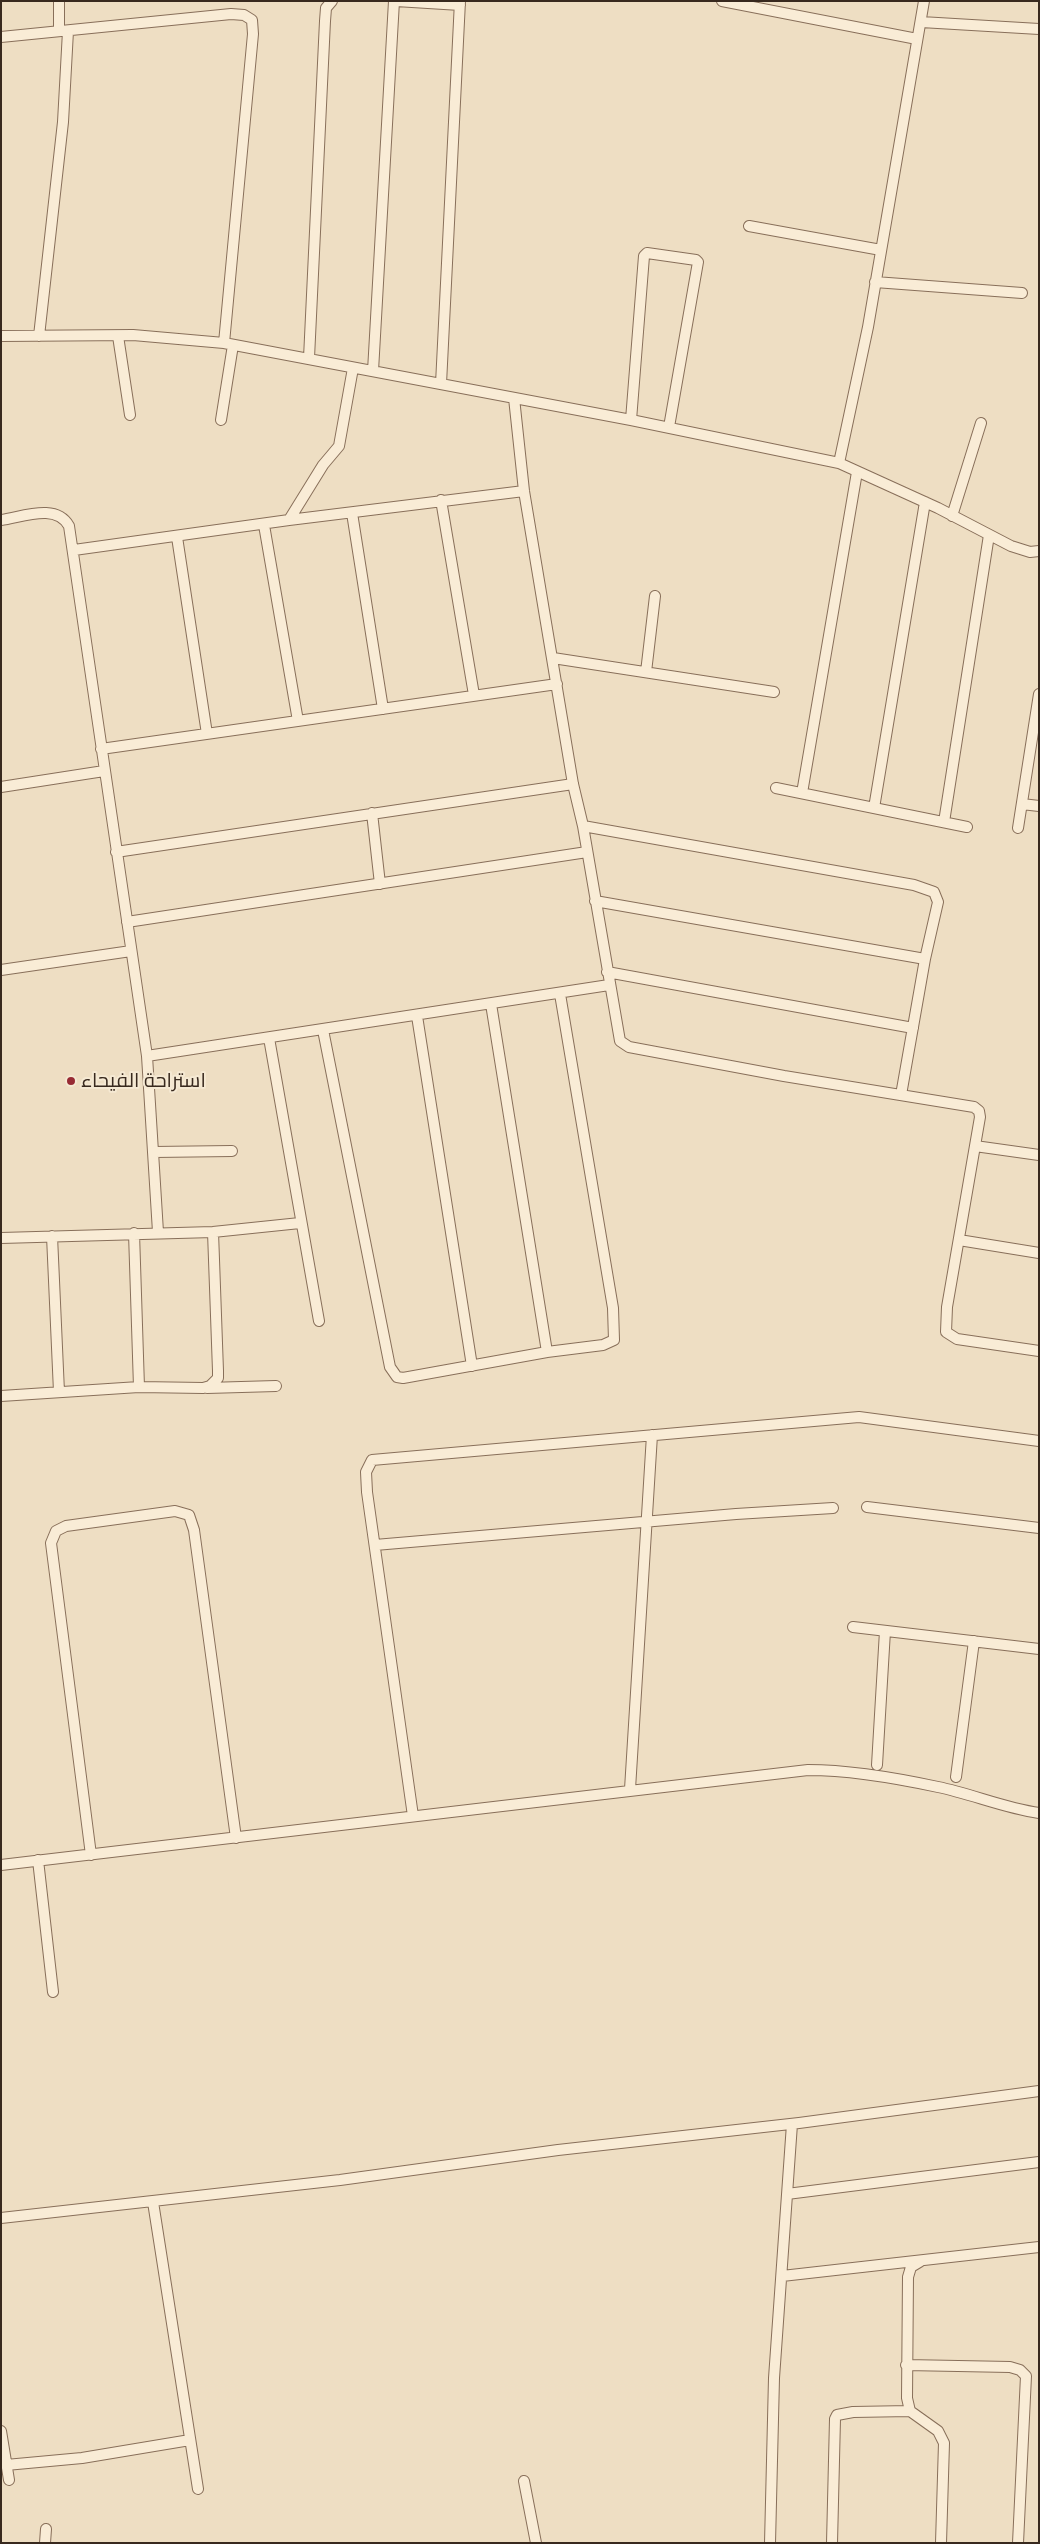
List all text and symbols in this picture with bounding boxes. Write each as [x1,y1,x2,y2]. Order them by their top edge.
place label: استراحة الفيحاء [81,1069,206,1093]
marker: استراحة الفيحاء [65,1075,77,1087]

